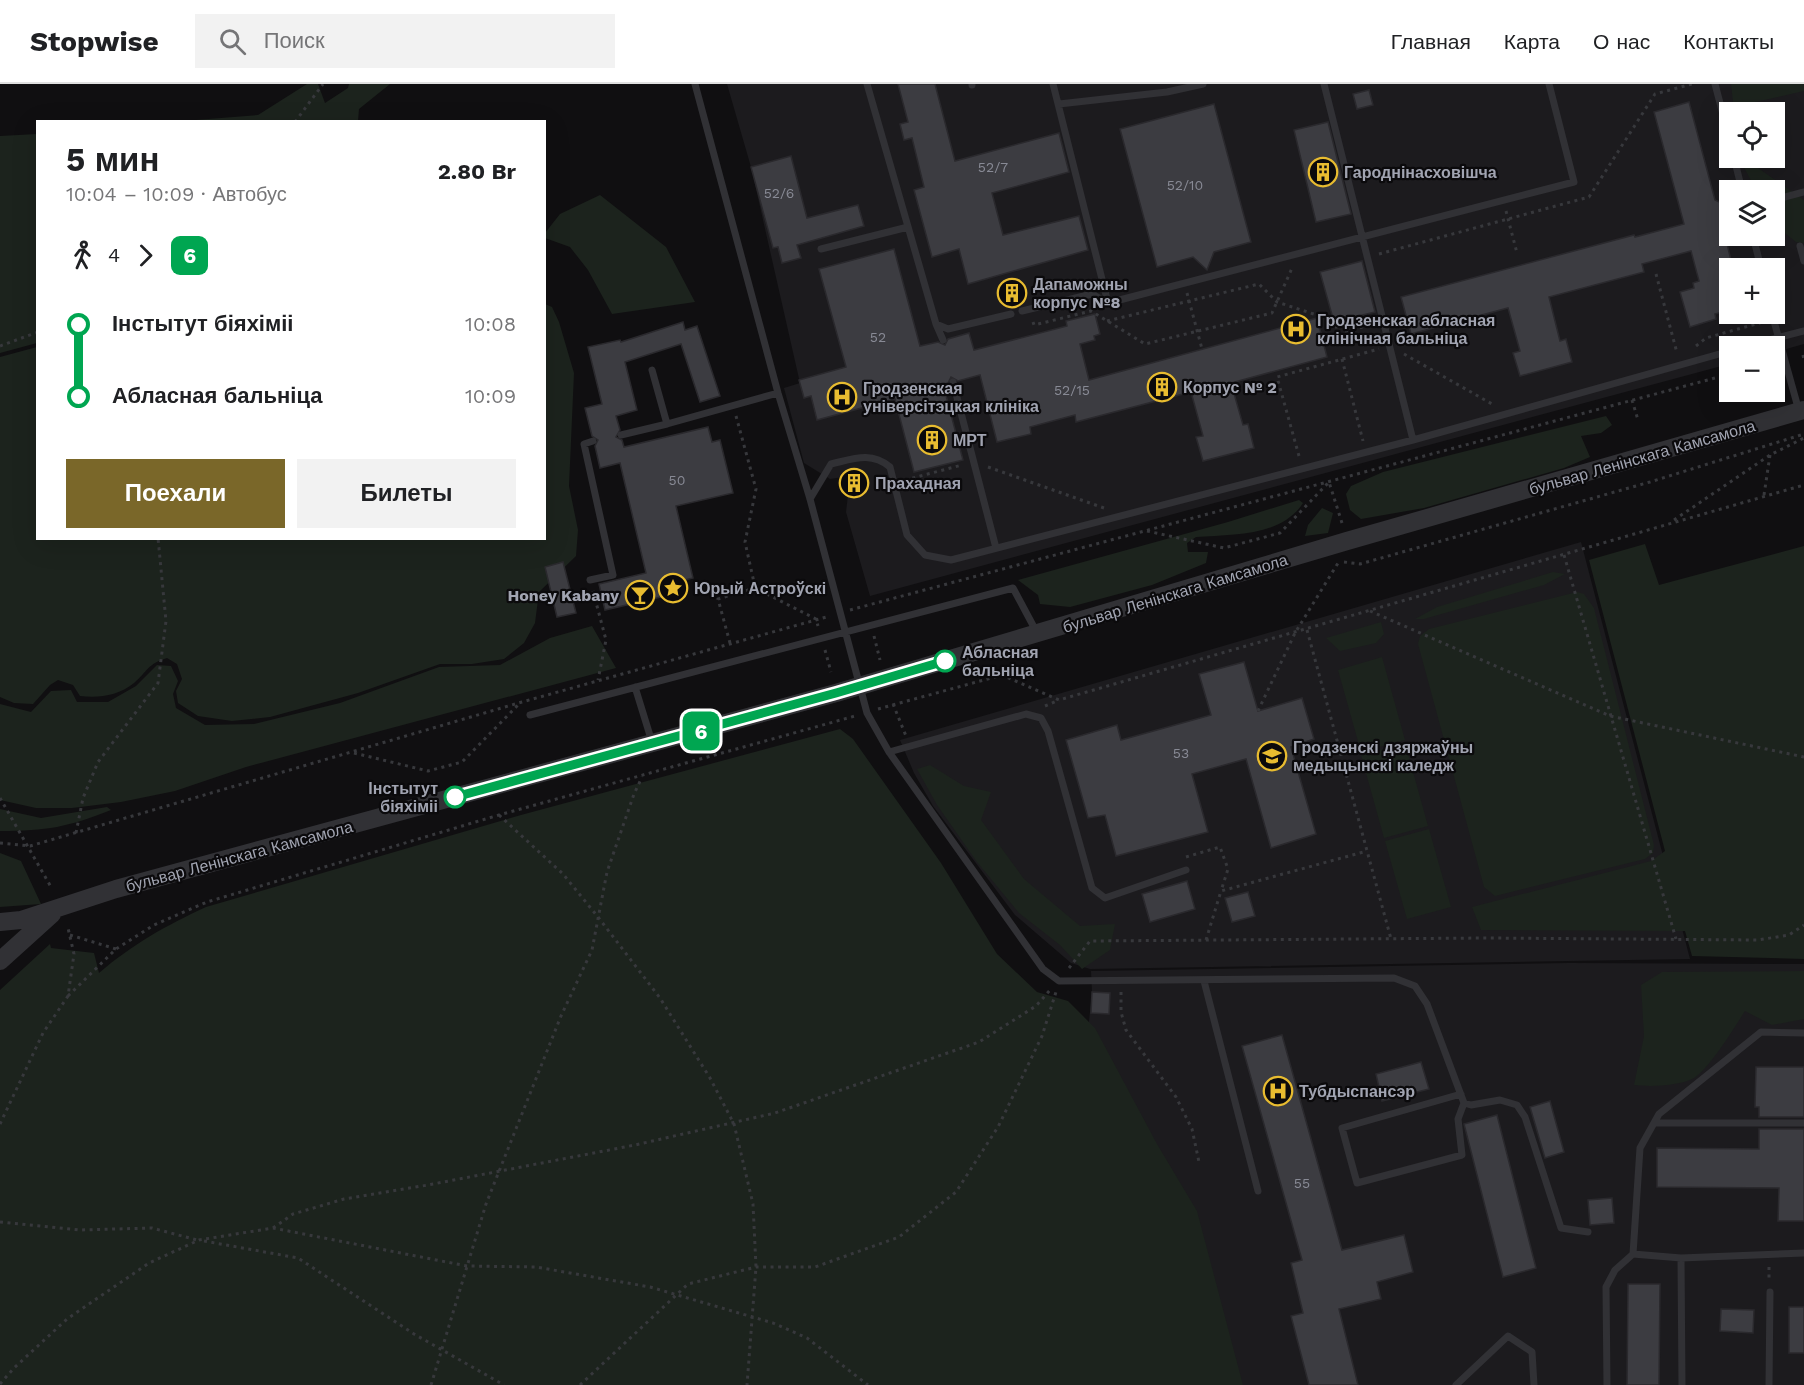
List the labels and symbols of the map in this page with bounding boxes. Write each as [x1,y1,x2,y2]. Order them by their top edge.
building icon: Гароднінасховішча [1307,156,1339,188]
house number: 52/7 [978,159,1008,175]
place label: Гароднінасховішча [1344,163,1497,182]
house number: 52/10 [1167,177,1203,193]
house number: 52/6 [764,185,794,201]
place label: Дапаможны корпус №8 [1033,275,1128,312]
building icon: Дапаможны корпус №8 [996,277,1028,309]
place label: Гродзенская абласная клінічная бальніца [1317,311,1495,348]
hospital icon: Гродзенская абласная клінічная бальніца [1280,313,1312,345]
house number: 52 [870,329,886,345]
building icon: Корпус № 2 [1146,371,1178,403]
place label: Корпус № 2 [1183,378,1277,397]
place label: Гродзенская універсітэцкая клініка [863,379,1039,416]
hospital icon: Гродзенская універсітэцкая клініка [826,381,858,413]
house number: 52/15 [1054,382,1090,398]
street label: бульвар Ленінскага Камсамола [1527,416,1757,499]
building icon: МРТ [916,424,948,456]
place label: МРТ [953,431,987,450]
building icon: Прахадная [838,467,870,499]
house number: 50 [669,472,685,488]
place label: Прахадная [875,474,961,493]
street label: бульвар Ленінскага Камсамола [1060,550,1290,637]
place icon: Юрый Астроўскі [657,572,689,604]
bar icon: Honey Kabany [624,579,656,611]
place label: Юрый Астроўскі [694,579,826,598]
place label: Honey Kabany [507,586,620,605]
place label: Абласная бальніца [962,643,1039,680]
marker: Абласная бальніца [934,650,956,672]
line badge: 6 [682,712,720,750]
place label: Гродзенскі дзяржаўны медыцынскі каледж [1293,738,1473,775]
school or university icon: Гродзенскі дзяржаўны медыцынскі каледж [1256,740,1288,772]
house number: 53 [1173,745,1189,761]
place label: Інстытут біяхіміі [368,779,438,816]
marker: Інстытут біяхіміі [444,786,466,808]
street label: бульвар Ленінскага Камсамола [123,817,355,896]
hospital icon: Тубдыспансэр [1262,1075,1294,1107]
place label: Тубдыспансэр [1299,1082,1415,1101]
house number: 55 [1294,1175,1310,1191]

